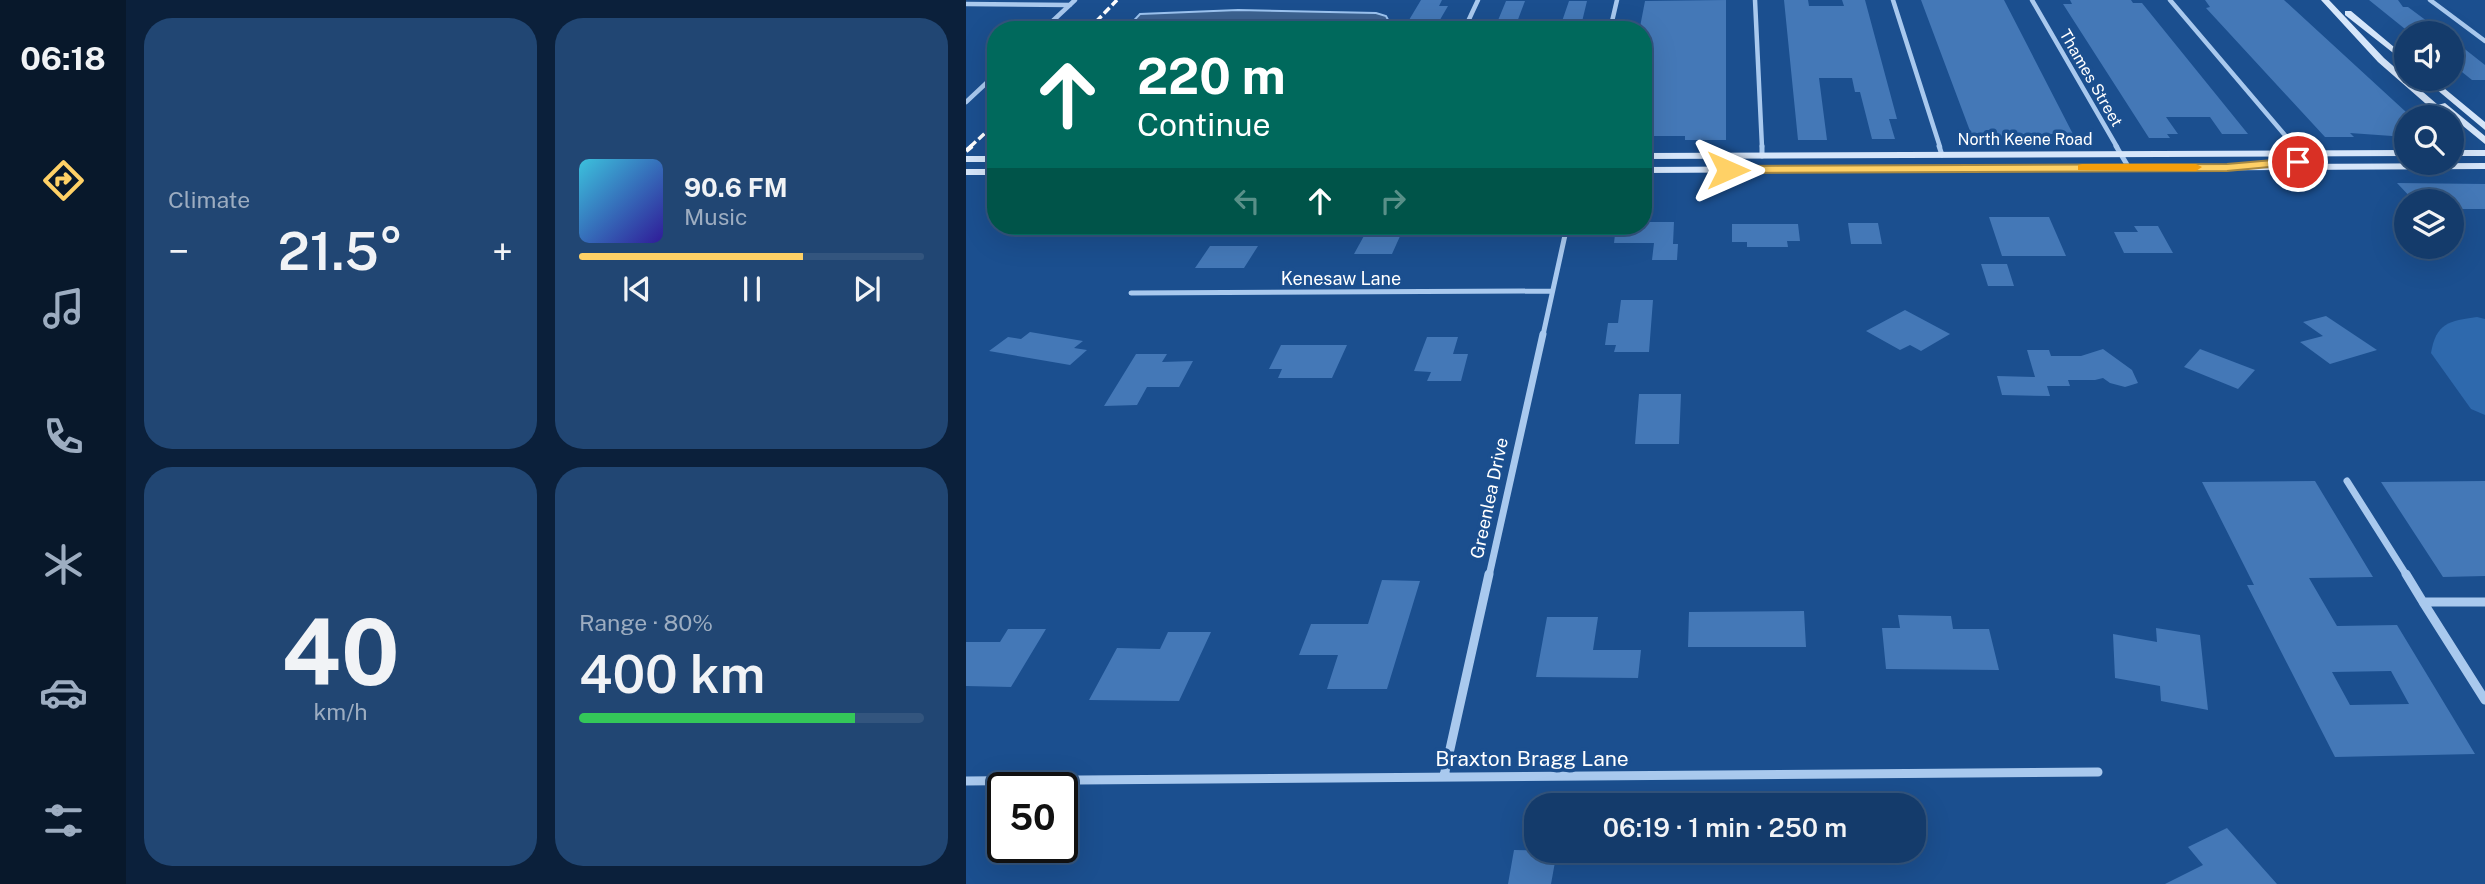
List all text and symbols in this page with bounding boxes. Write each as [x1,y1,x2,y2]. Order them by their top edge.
map controls [2394,21,2464,259]
button: sound [2394,21,2464,91]
street label: Thames Street [2056,26,2126,130]
text: 06:18 [20,40,106,77]
text: 220 m [1137,47,1286,105]
icon: ahead [1022,49,1113,140]
button: search [2394,105,2464,175]
text: Continue [1137,106,1271,143]
street label: North Keene Road [1958,130,2092,149]
pin [2268,132,2328,192]
position arrow [1691,133,1765,207]
icon: arrive [2279,143,2317,181]
icon: directions [39,156,88,205]
text: 90.6 FM [684,172,788,203]
icon: left [1228,182,1266,220]
icon: ahead [1301,182,1339,220]
icon: right [1374,182,1412,220]
text: Climate [168,186,250,213]
button: layers [2394,189,2464,259]
text: Music [684,203,748,230]
text: 21.5° [278,221,403,282]
text: − [168,229,189,274]
text: + [492,229,513,274]
street label: Kenesaw Lane [1281,268,1401,289]
icon: previous [618,270,656,308]
icon: pause [733,270,771,308]
icon: next [848,270,886,308]
icon: music [39,284,88,333]
icon: phone [39,412,88,461]
street label: Greenlea Drive [1466,435,1512,561]
icon: climate [39,540,88,589]
text: 40 [281,599,400,705]
text: Range · 80% [579,609,713,636]
text: 400 km [579,644,765,705]
icon: car [39,668,88,717]
text: km/h [313,698,368,725]
street label: Braxton Bragg Lane [1435,746,1629,771]
speed limit sign: 50 [987,772,1078,863]
icon: filters [39,796,88,845]
text: 06:19 · 1 min · 250 m [1603,812,1847,843]

